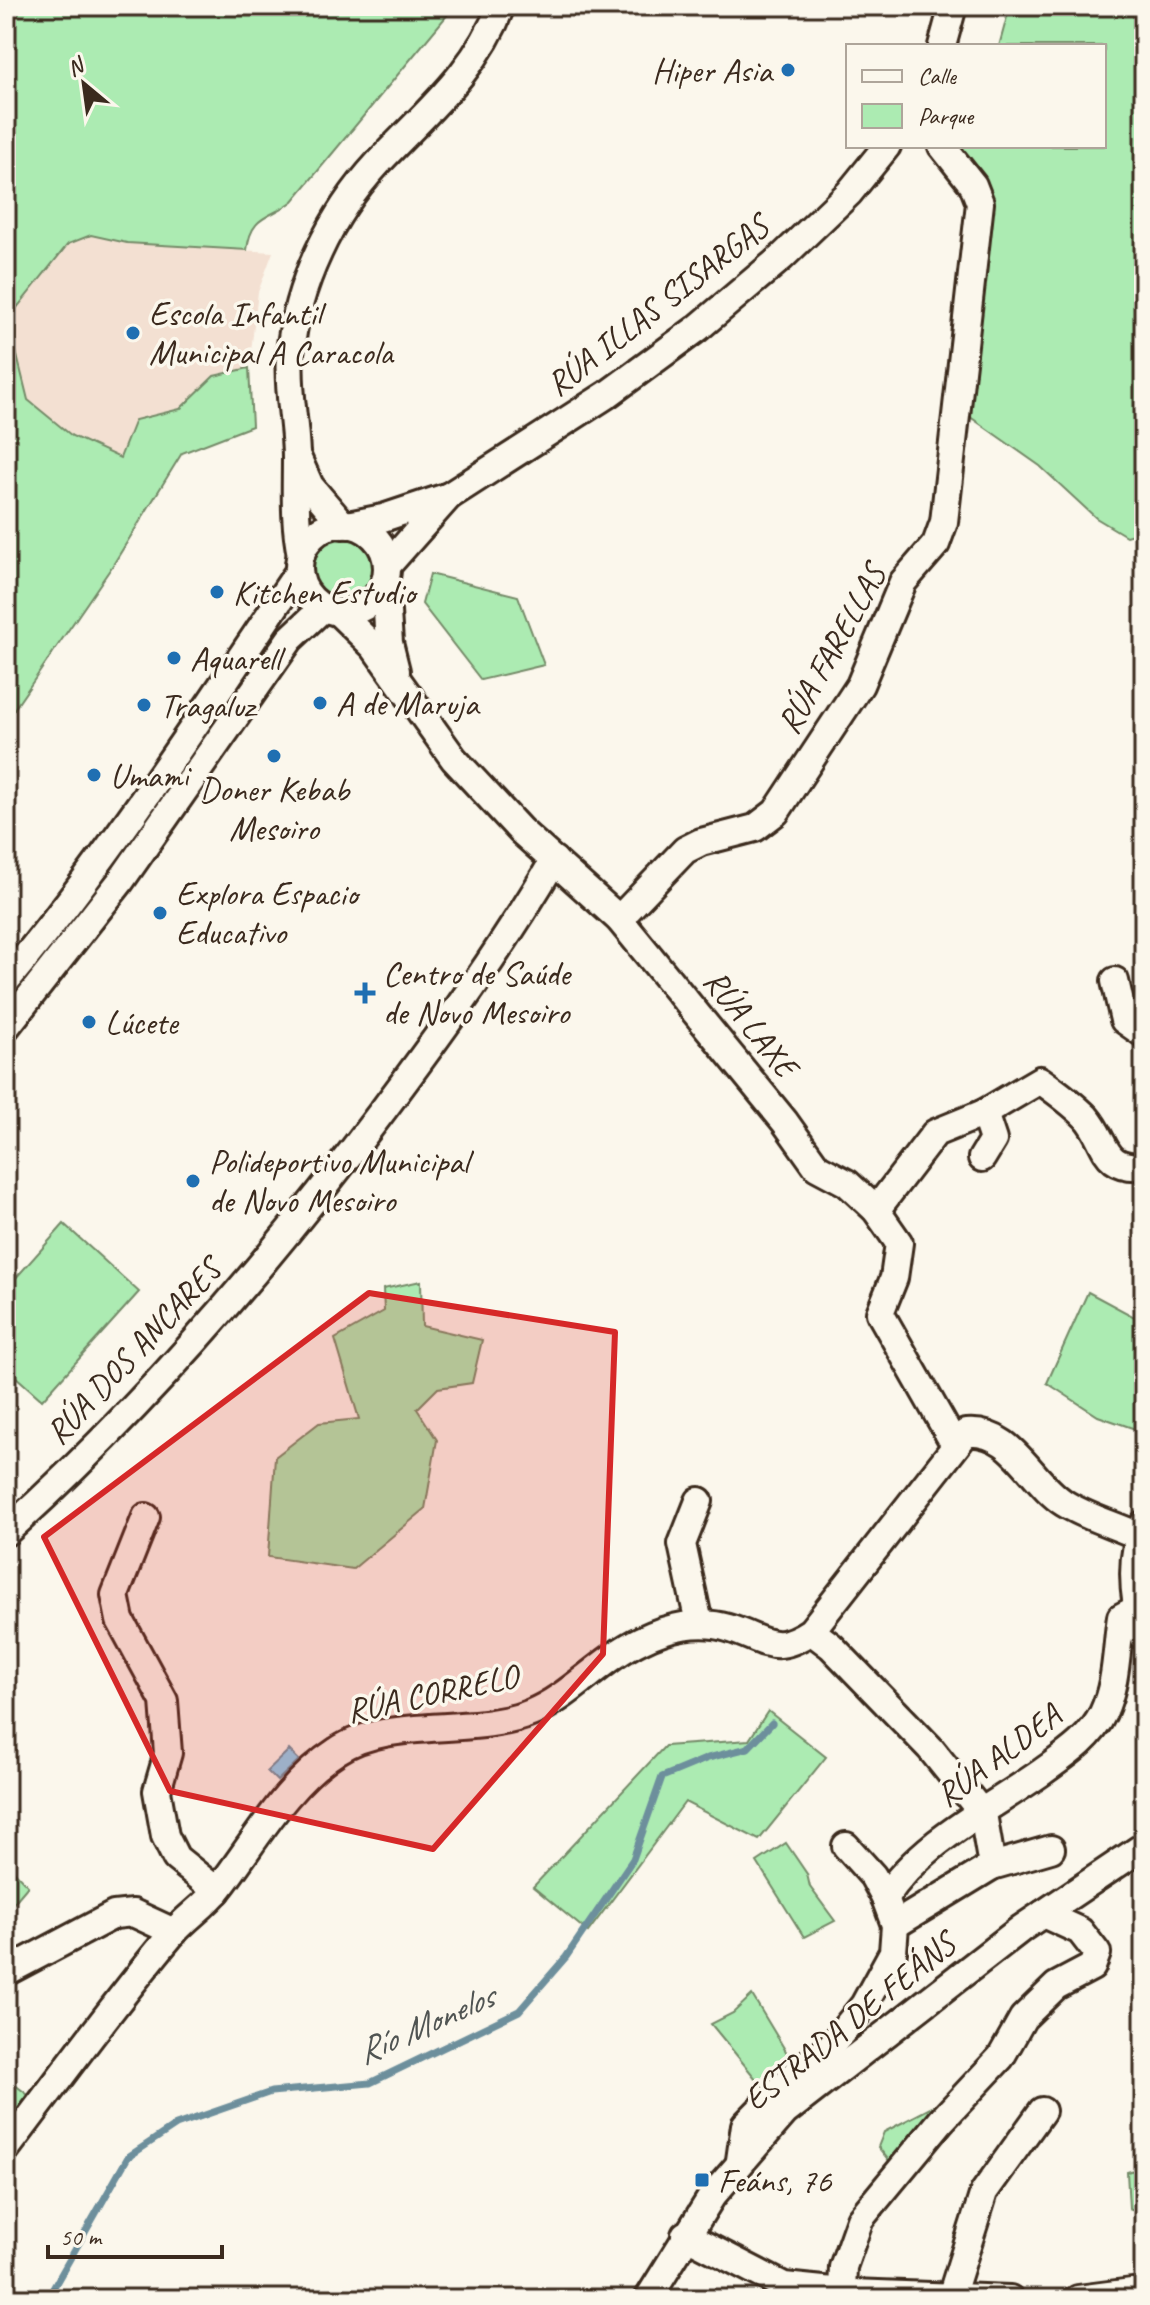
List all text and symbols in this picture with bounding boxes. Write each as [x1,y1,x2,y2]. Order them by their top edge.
north arrow [44,44,124,124]
legend [846,44,1106,148]
place label: Hiper Asia [652,49,774,92]
text: N [62,50,90,83]
marker: Hiper Asia [779,61,797,79]
text: Calle [918,61,958,91]
text: Parque [918,101,975,131]
street label: RÚA ILLAS SISARGAS [537,202,780,405]
place label: Escola Infantil Municipal A Caracola [149,292,395,374]
marker: Escola Infantil Municipal A Caracola [124,324,142,342]
street label: RÚA FARELLAS [767,553,897,741]
place label: Kitchen Estudio [233,571,419,614]
marker: Kitchen Estudio [208,583,226,601]
place label: Aquarell [190,637,286,680]
marker: Aquarell [165,649,183,667]
place label: A de Maruja [336,682,481,725]
place label: Tragaluz [160,684,258,727]
marker: A de Maruja [311,694,329,712]
marker: Tragaluz [135,696,153,714]
marker: Doner Kebab Mesoiro [265,747,283,765]
place label: Umami [110,754,192,797]
marker: Umami [85,766,103,784]
place label: Doner Kebab Mesoiro [199,768,351,850]
place label: Explora Espacio Educativo [176,872,361,954]
marker: Explora Espacio Educativo [151,904,169,922]
place label: Centro de Saúde de Novo Mesoiro [383,952,573,1034]
street label: RÚA LAXE [694,960,810,1089]
marker: Centro de Saúde de Novo Mesoiro [354,982,376,1004]
place label: Lúcete [105,1001,179,1044]
marker: Lúcete [80,1013,98,1031]
place label: Polideportivo Municipal de Novo Mesoiro [209,1140,475,1222]
marker: Polideportivo Municipal de Novo Mesoiro [184,1172,202,1190]
street label: RÚA DOS ANCARES [36,1246,233,1453]
street label: RÚA CORRELO [343,1653,526,1732]
street label: RÚA ALDEA [927,1693,1071,1816]
street label: ESTRADA DE FEÁNS [734,1920,967,2120]
water label: Río Monelos [349,1971,506,2075]
place label: Feáns, 76 [718,2159,833,2202]
marker: Feáns, 76 [693,2171,711,2189]
scale bar [48,2209,222,2259]
text: 50 m [60,2222,103,2252]

